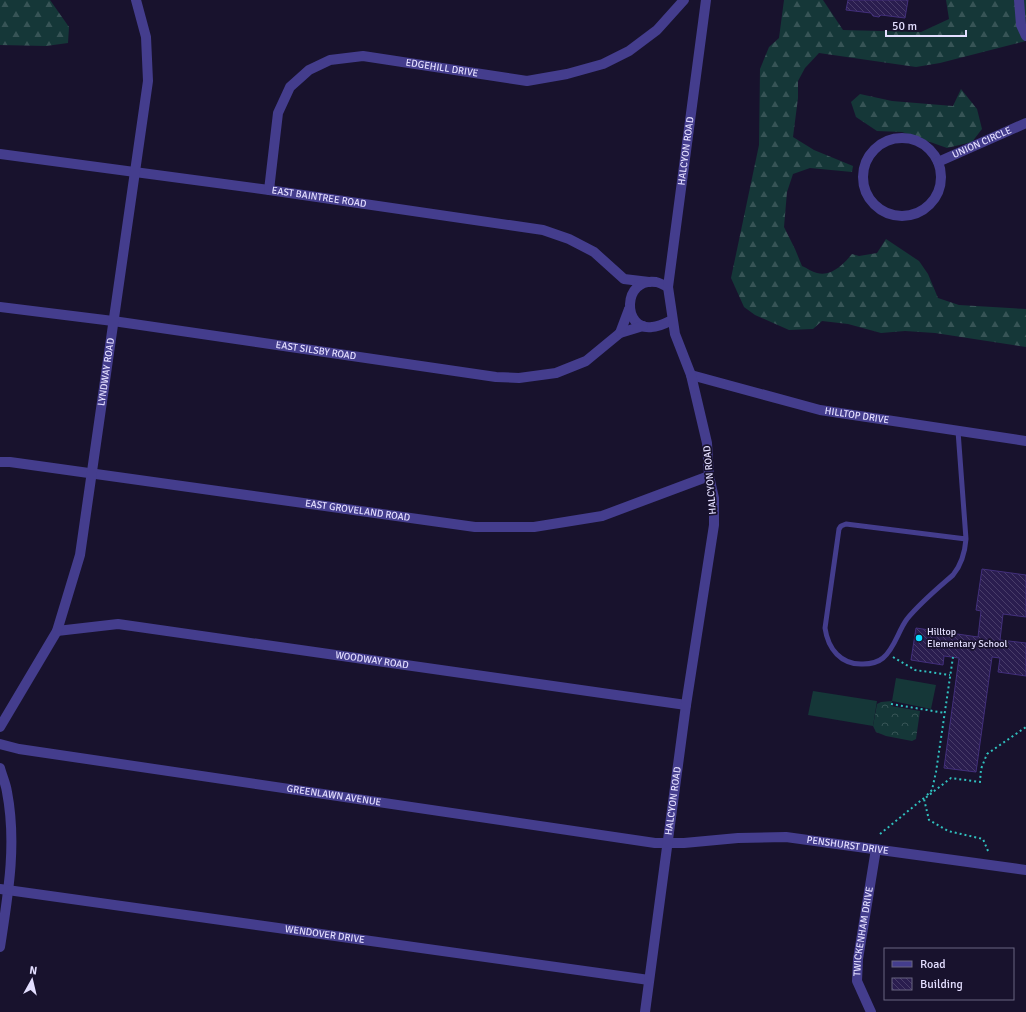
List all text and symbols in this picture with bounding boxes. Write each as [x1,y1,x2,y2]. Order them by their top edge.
scale bar [886,12,966,38]
text: 50 m [892,19,917,34]
street label: EDGEHILL DRIVE [405,57,479,80]
street label: HALCYON ROAD [676,116,696,186]
street label: UNION CIRCLE [950,124,1014,161]
street label: EAST BAINTREE ROAD [271,184,367,210]
street label: LYNDWAY ROAD [95,337,117,407]
street label: EAST SILSBY ROAD [275,339,357,363]
street label: HILLTOP DRIVE [824,405,890,426]
street label: HALCYON ROAD [701,445,719,515]
street label: EAST GROVELAND ROAD [304,497,411,524]
place label: Hilltop Elementary School [927,626,1007,650]
marker: Hilltop Elementary School [914,633,924,643]
street label: WOODWAY ROAD [334,649,410,671]
street label: HALCYON ROAD [663,766,684,836]
street label: GREENLAWN AVENUE [286,783,382,808]
street label: PENSHURST DRIVE [806,834,890,857]
street label: TWICKENHAM DRIVE [851,885,876,977]
street label: WENDOVER DRIVE [284,923,366,946]
legend [884,948,1014,1000]
text: Road [920,957,946,972]
north arrow [12,960,52,1000]
text: N [29,964,38,978]
text: Building [920,977,963,992]

